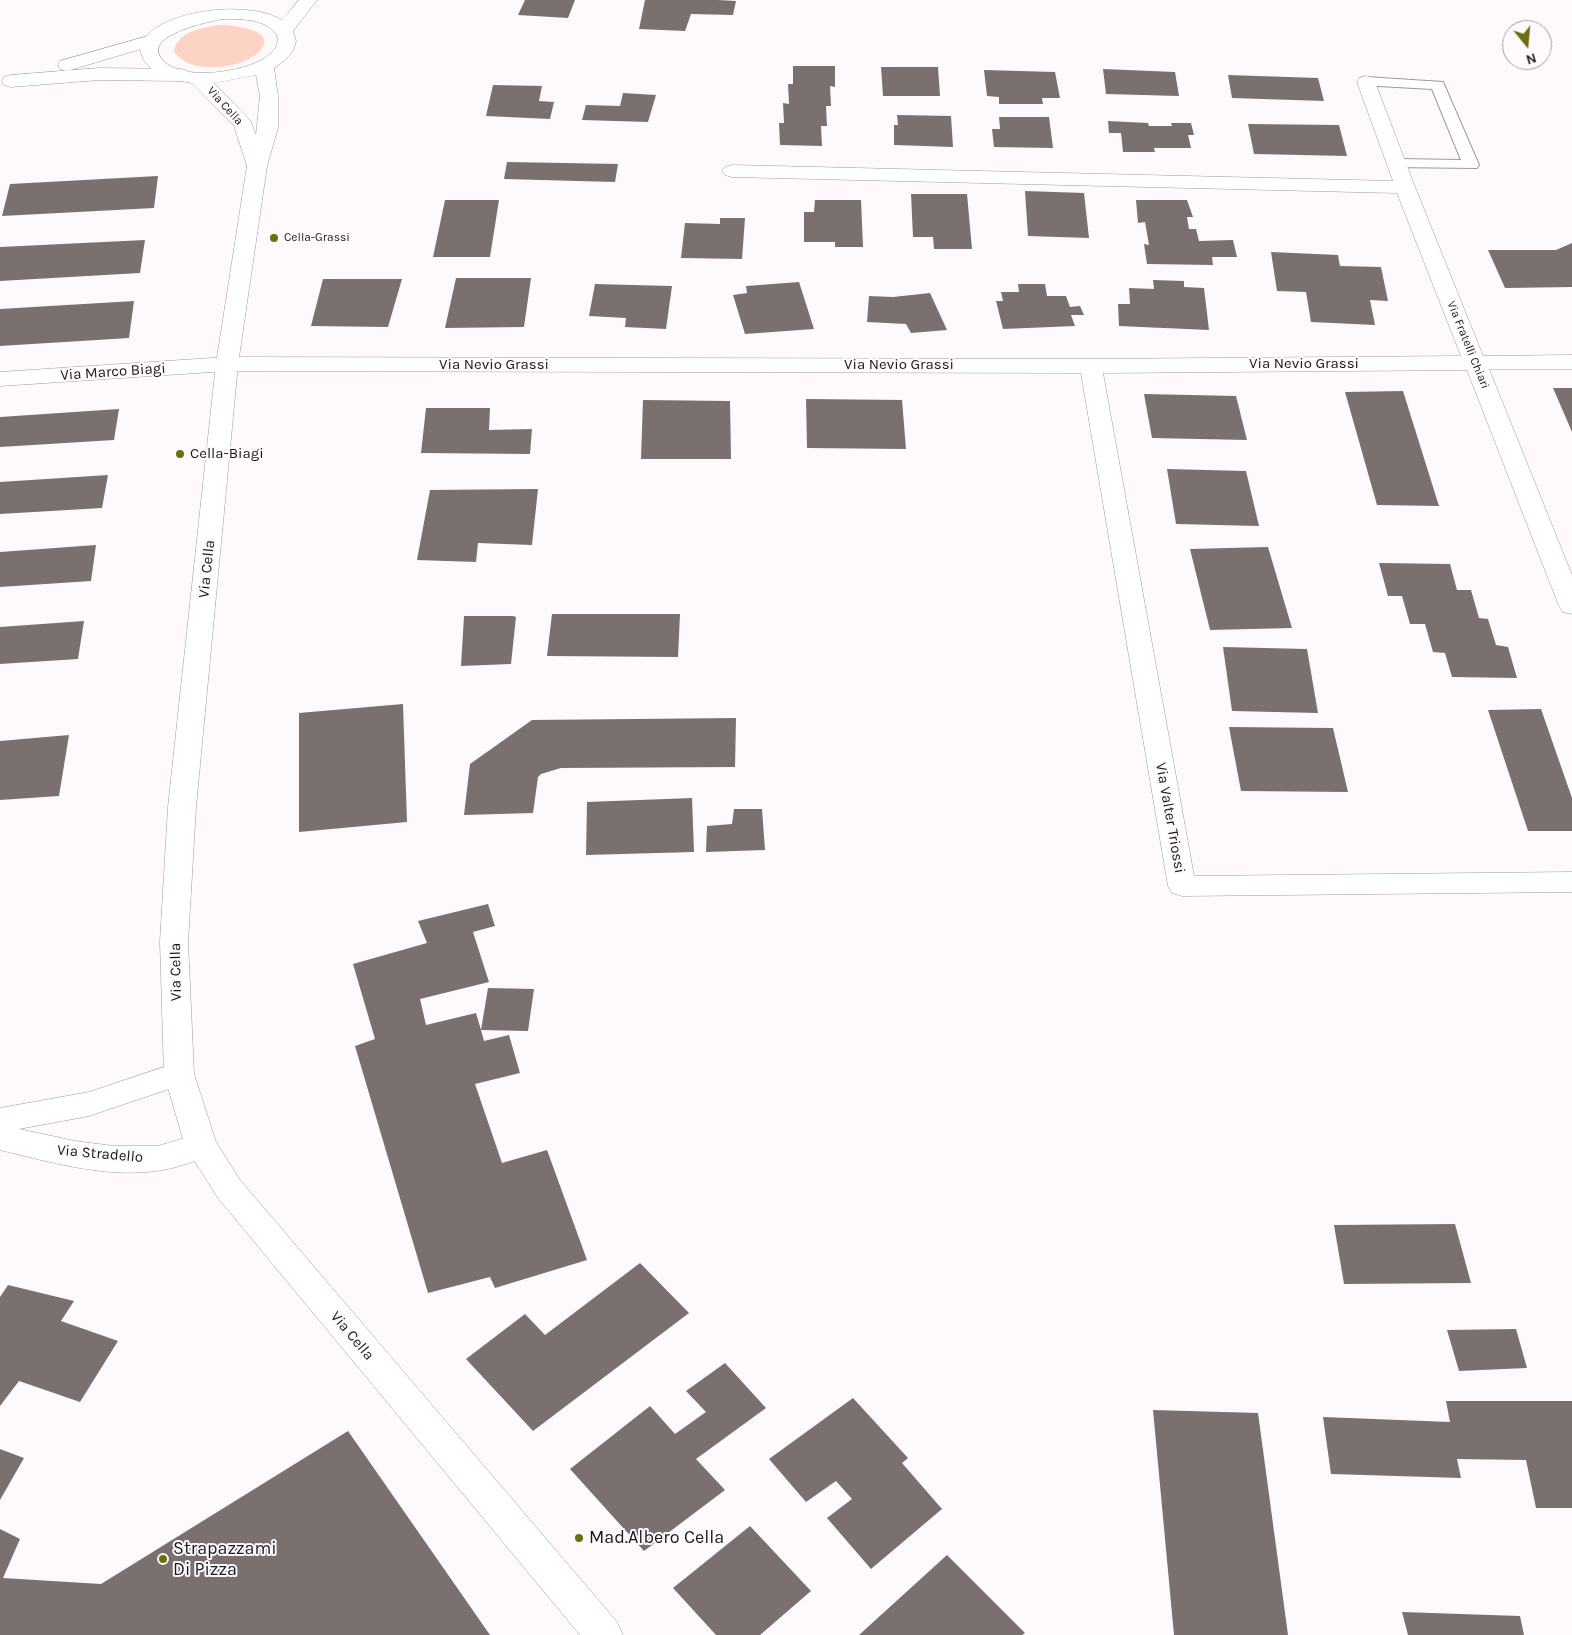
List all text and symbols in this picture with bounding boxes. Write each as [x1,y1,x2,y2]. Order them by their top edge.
north arrow [1502,20,1552,70]
text: N [1524,49,1539,68]
street label: Via Cella [204,84,246,128]
place label: Cella-Grassi [284,231,350,245]
marker: Cella-Grassi [268,232,280,244]
street label: Via Fratelli Chiari [1444,299,1492,391]
street label: Via Nevio Grassi [1249,355,1359,373]
street label: Via Nevio Grassi [439,356,549,374]
street label: Via Nevio Grassi [844,356,954,374]
street label: Via Marco Biagi [60,359,166,385]
place label: Cella-Biagi [190,445,264,463]
marker: Cella-Biagi [174,448,186,460]
street label: Via Cella [195,539,219,599]
street label: Via Valter Triossi [1151,761,1189,875]
street label: Via Cella [166,943,186,1001]
street label: Via Stradello [56,1141,144,1167]
street label: Via Cella [326,1308,378,1364]
place label: Mad.Albero Cella [589,1527,724,1549]
marker: Mad.Albero Cella [573,1532,585,1544]
place label: Strapazzami Di Pizza [173,1538,277,1580]
marker: Strapazzami Di Pizza [157,1553,169,1565]

